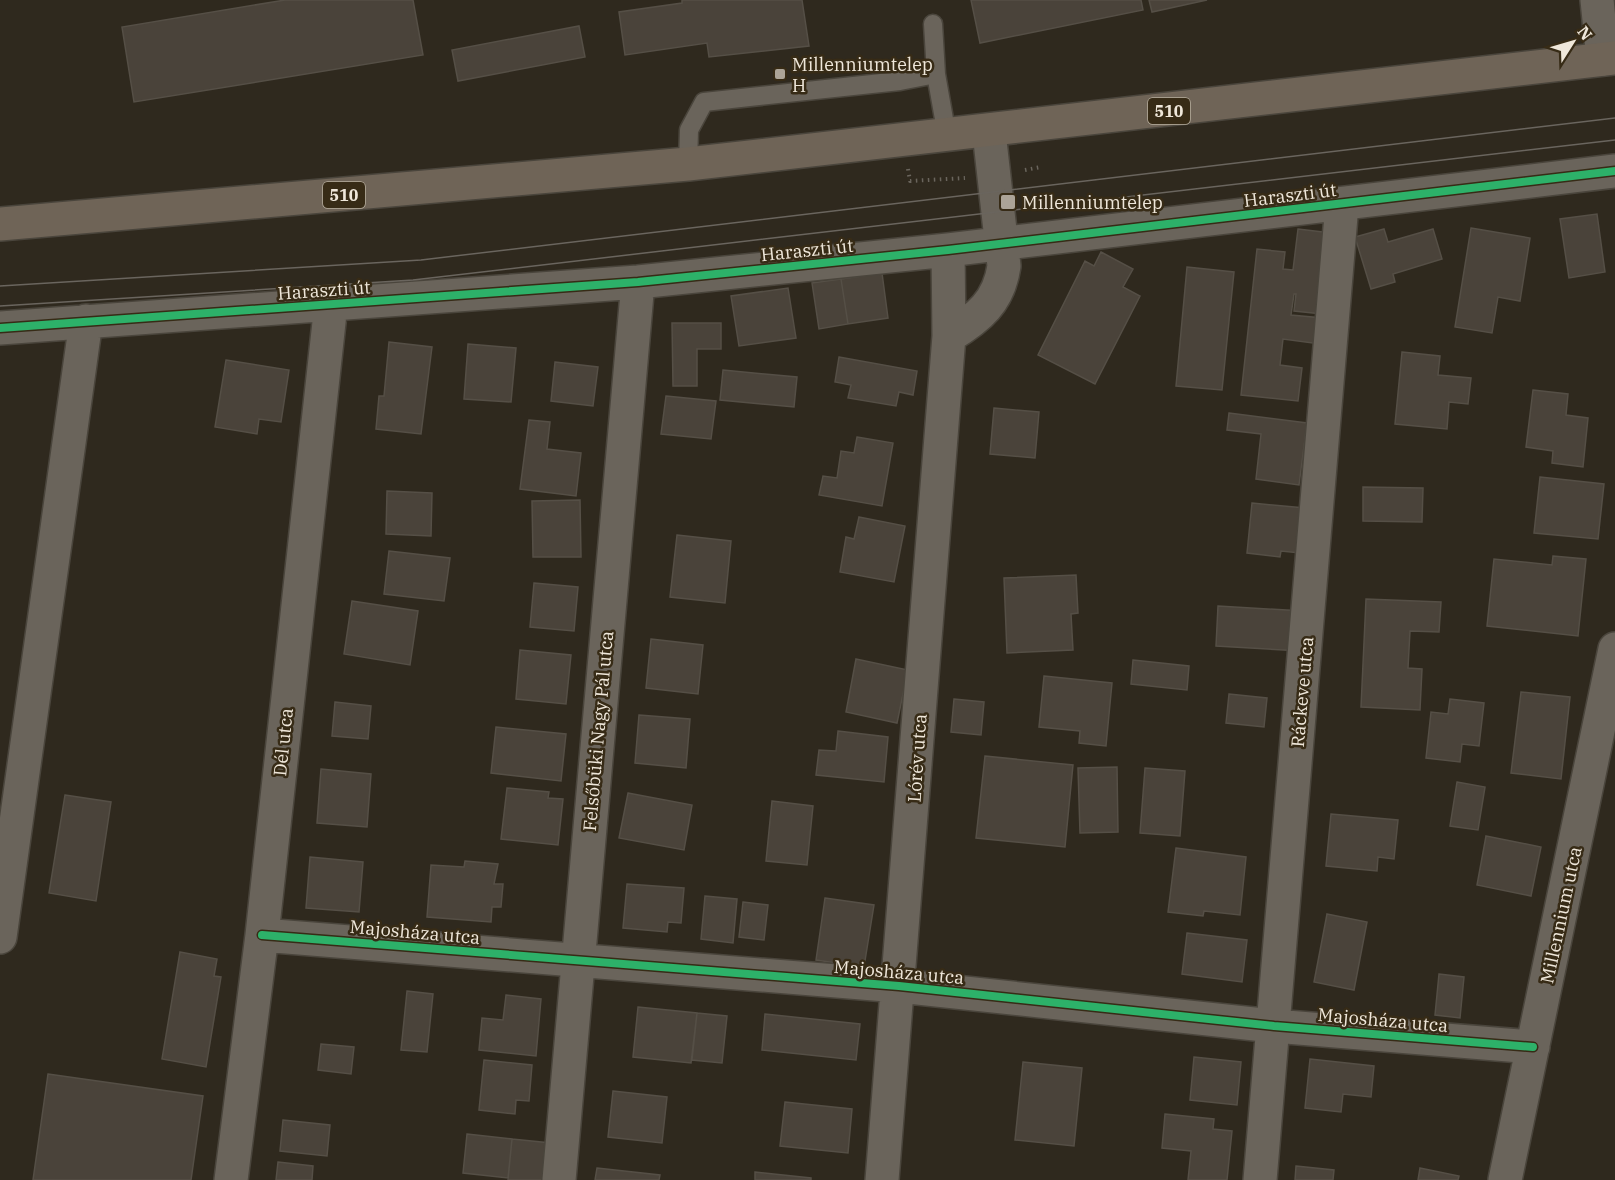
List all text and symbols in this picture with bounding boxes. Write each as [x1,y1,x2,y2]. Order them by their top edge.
north arrow [1543,12,1603,72]
text: N [1573,22,1597,44]
place label: Millenniumtelep H [792,53,933,97]
marker: Millenniumtelep H [773,67,787,81]
road number: 510 [1148,98,1190,124]
street label: Haraszti út [1242,178,1338,212]
road number: 510 [323,182,365,208]
place label: Millenniumtelep [1022,191,1163,214]
marker: Millenniumtelep [999,193,1017,211]
street label: Haraszti út [760,234,854,266]
street label: Haraszti út [277,275,371,305]
street label: Felsőbüki Nagy Pál utca [578,630,618,832]
street label: Ráckeve utca [1286,636,1318,748]
street label: Dél utca [268,707,298,777]
street label: Lórév utca [902,713,932,803]
street label: Millennium utca [1535,844,1587,986]
street label: Majosháza utca [349,915,481,949]
street label: Majosháza utca [833,955,965,989]
street label: Majosháza utca [1317,1003,1449,1037]

